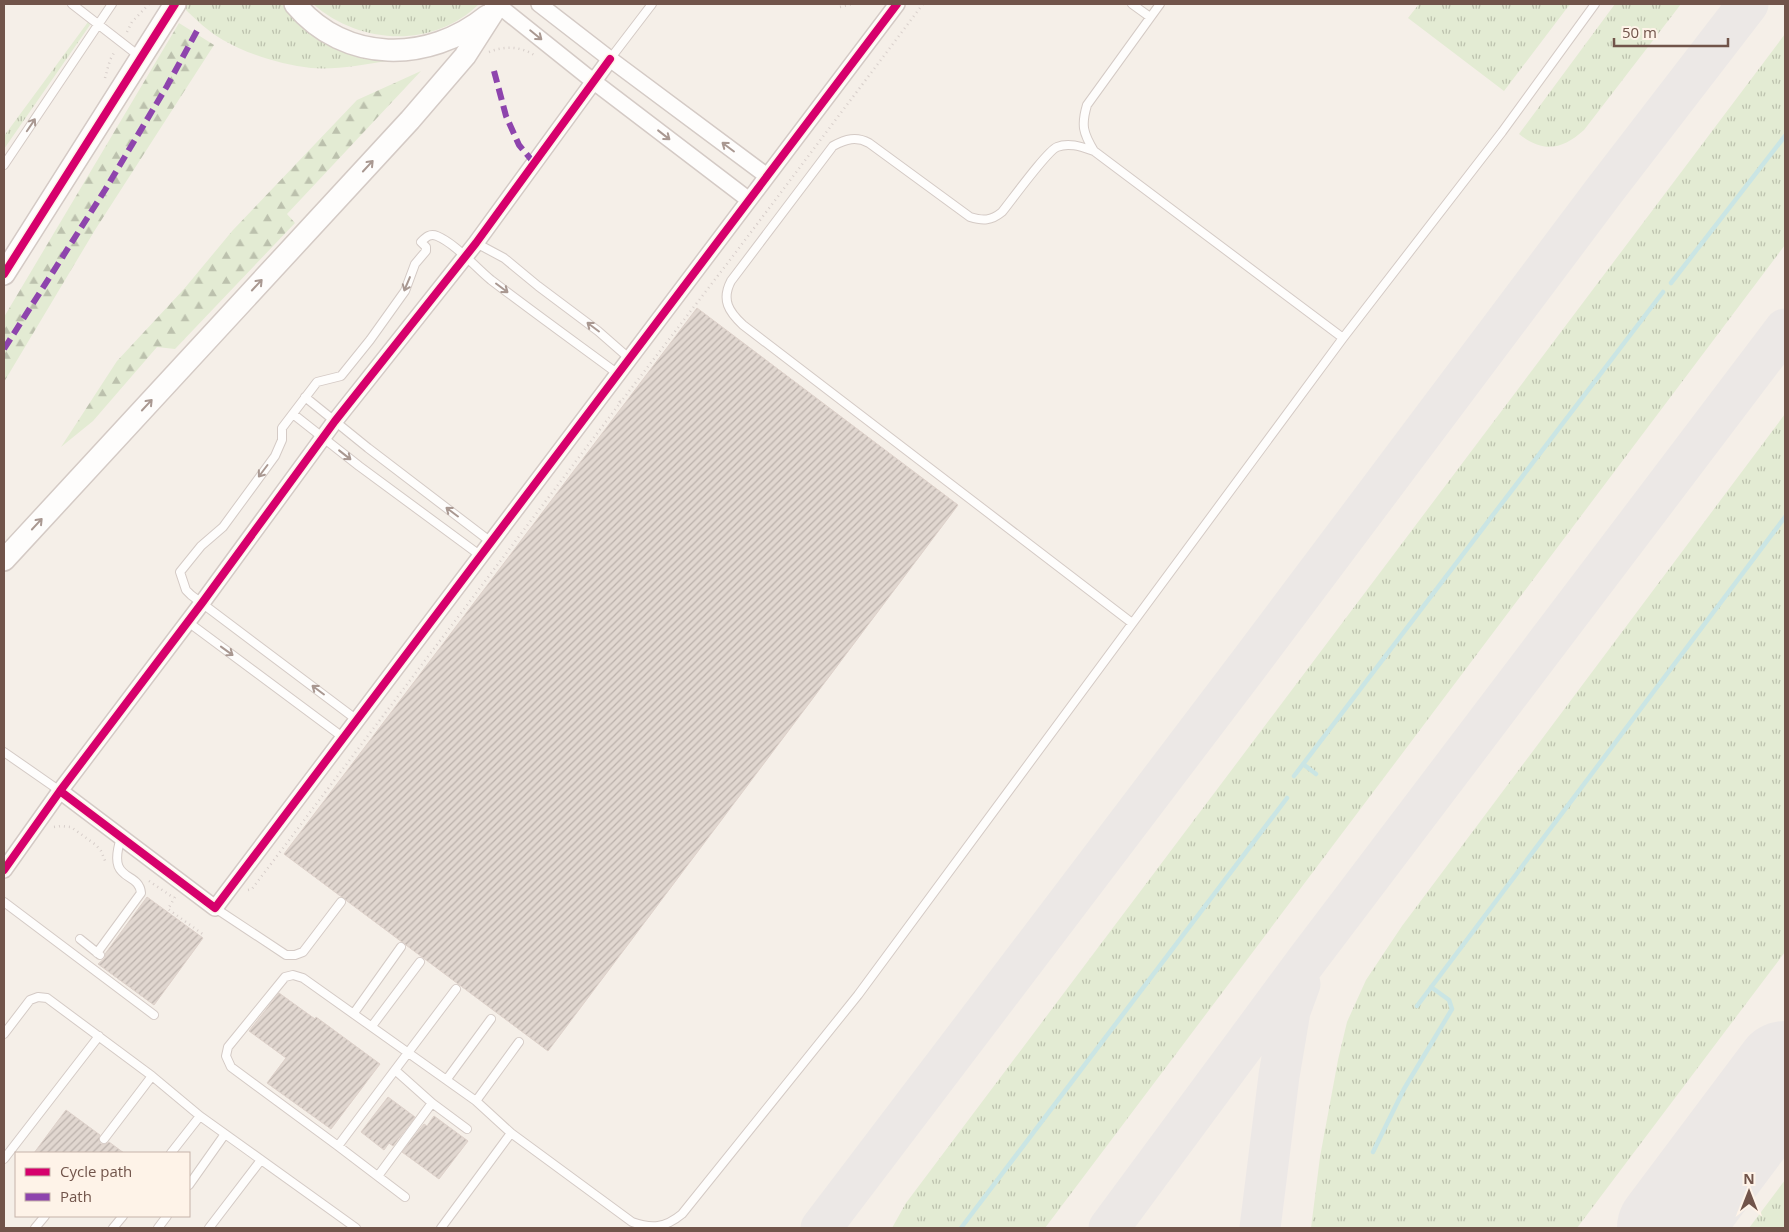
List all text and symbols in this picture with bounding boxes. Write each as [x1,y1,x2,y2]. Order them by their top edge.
scale bar [1614,15,1728,47]
text: 50 m [1622,22,1657,42]
one-way arrow [529,29,542,40]
one-way arrow [26,118,36,132]
one-way arrow [657,130,670,141]
one-way arrow [722,141,735,152]
one-way arrow [362,160,374,173]
one-way arrow [402,276,411,291]
one-way arrow [251,279,263,292]
one-way arrow [496,282,509,293]
one-way arrow [586,322,600,332]
one-way arrow [141,398,153,411]
one-way arrow [338,450,352,460]
one-way arrow [258,464,268,478]
one-way arrow [446,507,459,518]
one-way arrow [31,518,43,531]
one-way arrow [220,646,234,656]
one-way arrow [312,685,325,696]
legend [15,1152,190,1217]
text: Cycle path [60,1161,132,1181]
north arrow [1724,1167,1774,1217]
text: N [1743,1169,1755,1188]
text: Path [60,1186,92,1206]

